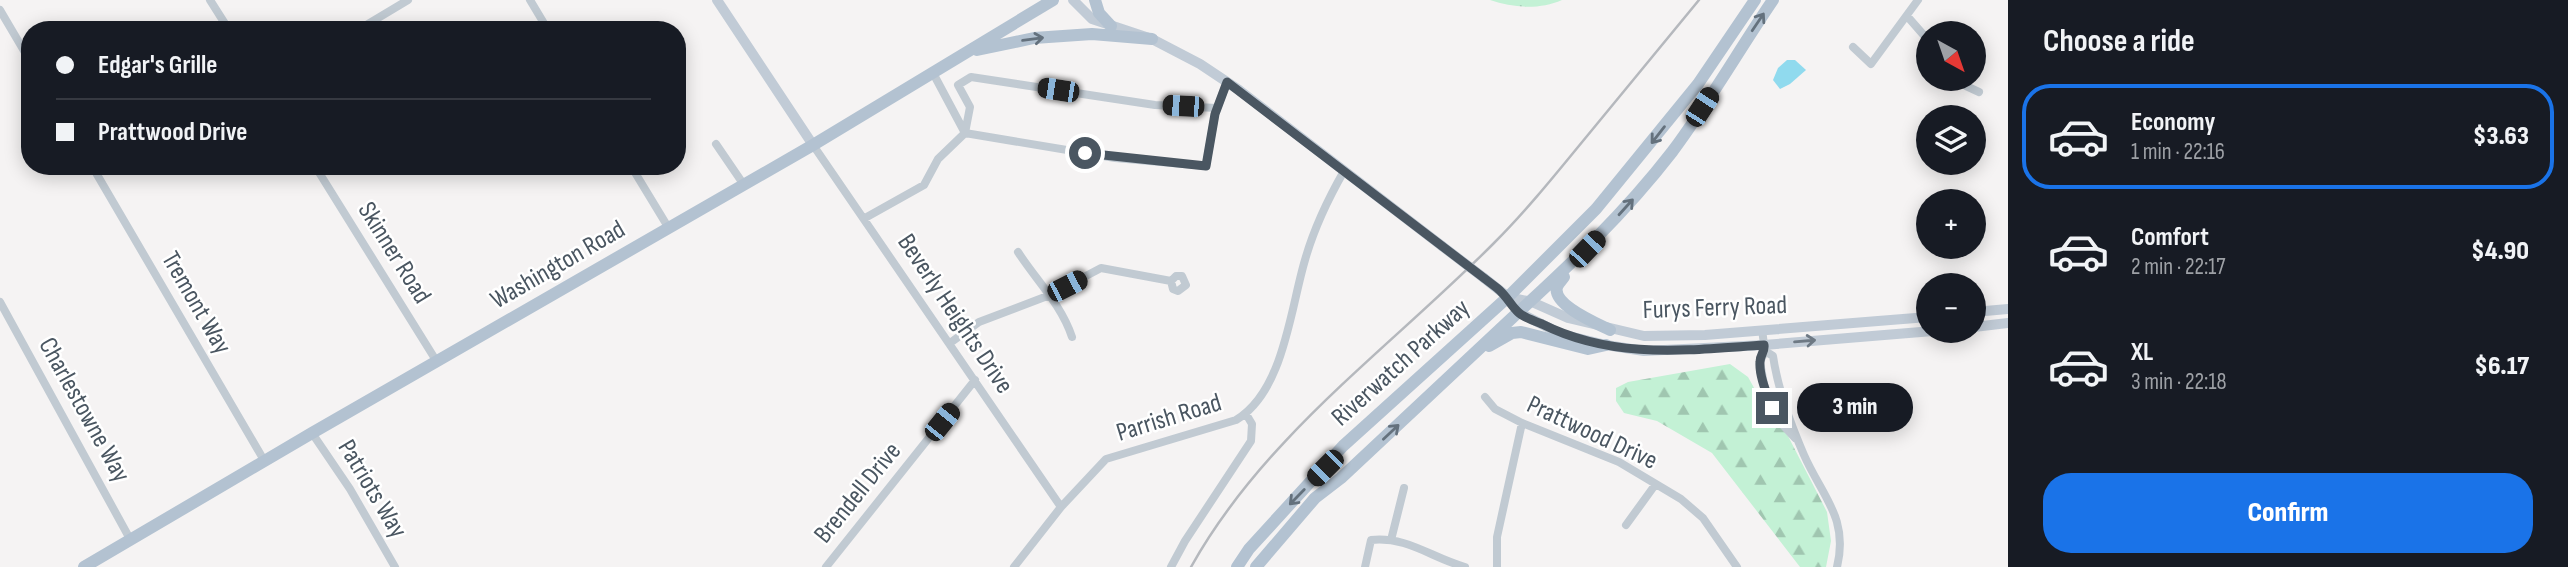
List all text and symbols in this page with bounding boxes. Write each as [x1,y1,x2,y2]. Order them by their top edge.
one-way arrow [1751,13,1765,32]
north arrow [1916,21,1986,91]
map controls [1916,21,1986,343]
text: Choose a ride [2043,22,2195,61]
one-way arrow [1021,33,1044,46]
text: Edgar's Grille [98,50,217,81]
car [1036,76,1081,104]
car [1682,84,1723,130]
car [1162,94,1205,118]
button: layers [1916,105,1986,175]
icon: car [2047,105,2110,168]
text: Economy [2131,107,2215,138]
text: Prattwood Drive [98,117,247,148]
text: $3.63 [2473,121,2529,152]
one-way arrow [1651,125,1666,143]
route start [1069,137,1101,169]
text: 1 min · 22:16 [2131,138,2225,166]
button: + [1916,189,1986,259]
street label: Skinner Road [351,197,437,309]
one-way arrow [1618,198,1634,216]
street label: Washington Road [485,214,631,316]
icon: car [2047,220,2110,283]
text: Comfort [2131,222,2209,253]
car [1565,227,1610,271]
street label: Beverly Heights Drive [890,228,1020,400]
text: $4.90 [2471,236,2529,267]
street label: Tremont Way [154,246,238,360]
text: 2 min · 22:17 [2131,253,2225,281]
car [1044,267,1091,305]
button: − [1916,273,1986,343]
street label: Furys Ferry Road [1642,290,1788,326]
street label: Riverwatch Parkway [1326,293,1476,433]
street label: Charlestowne Way [32,332,136,488]
one-way arrow [1794,334,1816,347]
icon: car [2047,335,2110,398]
text: XL [2131,337,2153,368]
text: $6.17 [2475,351,2529,382]
text: 3 min · 22:18 [2131,368,2227,396]
callout: 3 min [1796,384,1912,432]
street label: Parrish Road [1113,387,1225,449]
street label: Prattwood Drive [1522,389,1662,477]
route end [1756,392,1788,424]
text: 3 min [1833,393,1877,421]
car [921,399,964,445]
one-way arrow [1382,423,1399,440]
street label: Patriots Way [331,434,413,544]
street label: Brendell Drive [808,436,908,550]
car [1303,446,1348,490]
button: Confirm [2043,473,2533,553]
one-way arrow [1288,488,1305,505]

